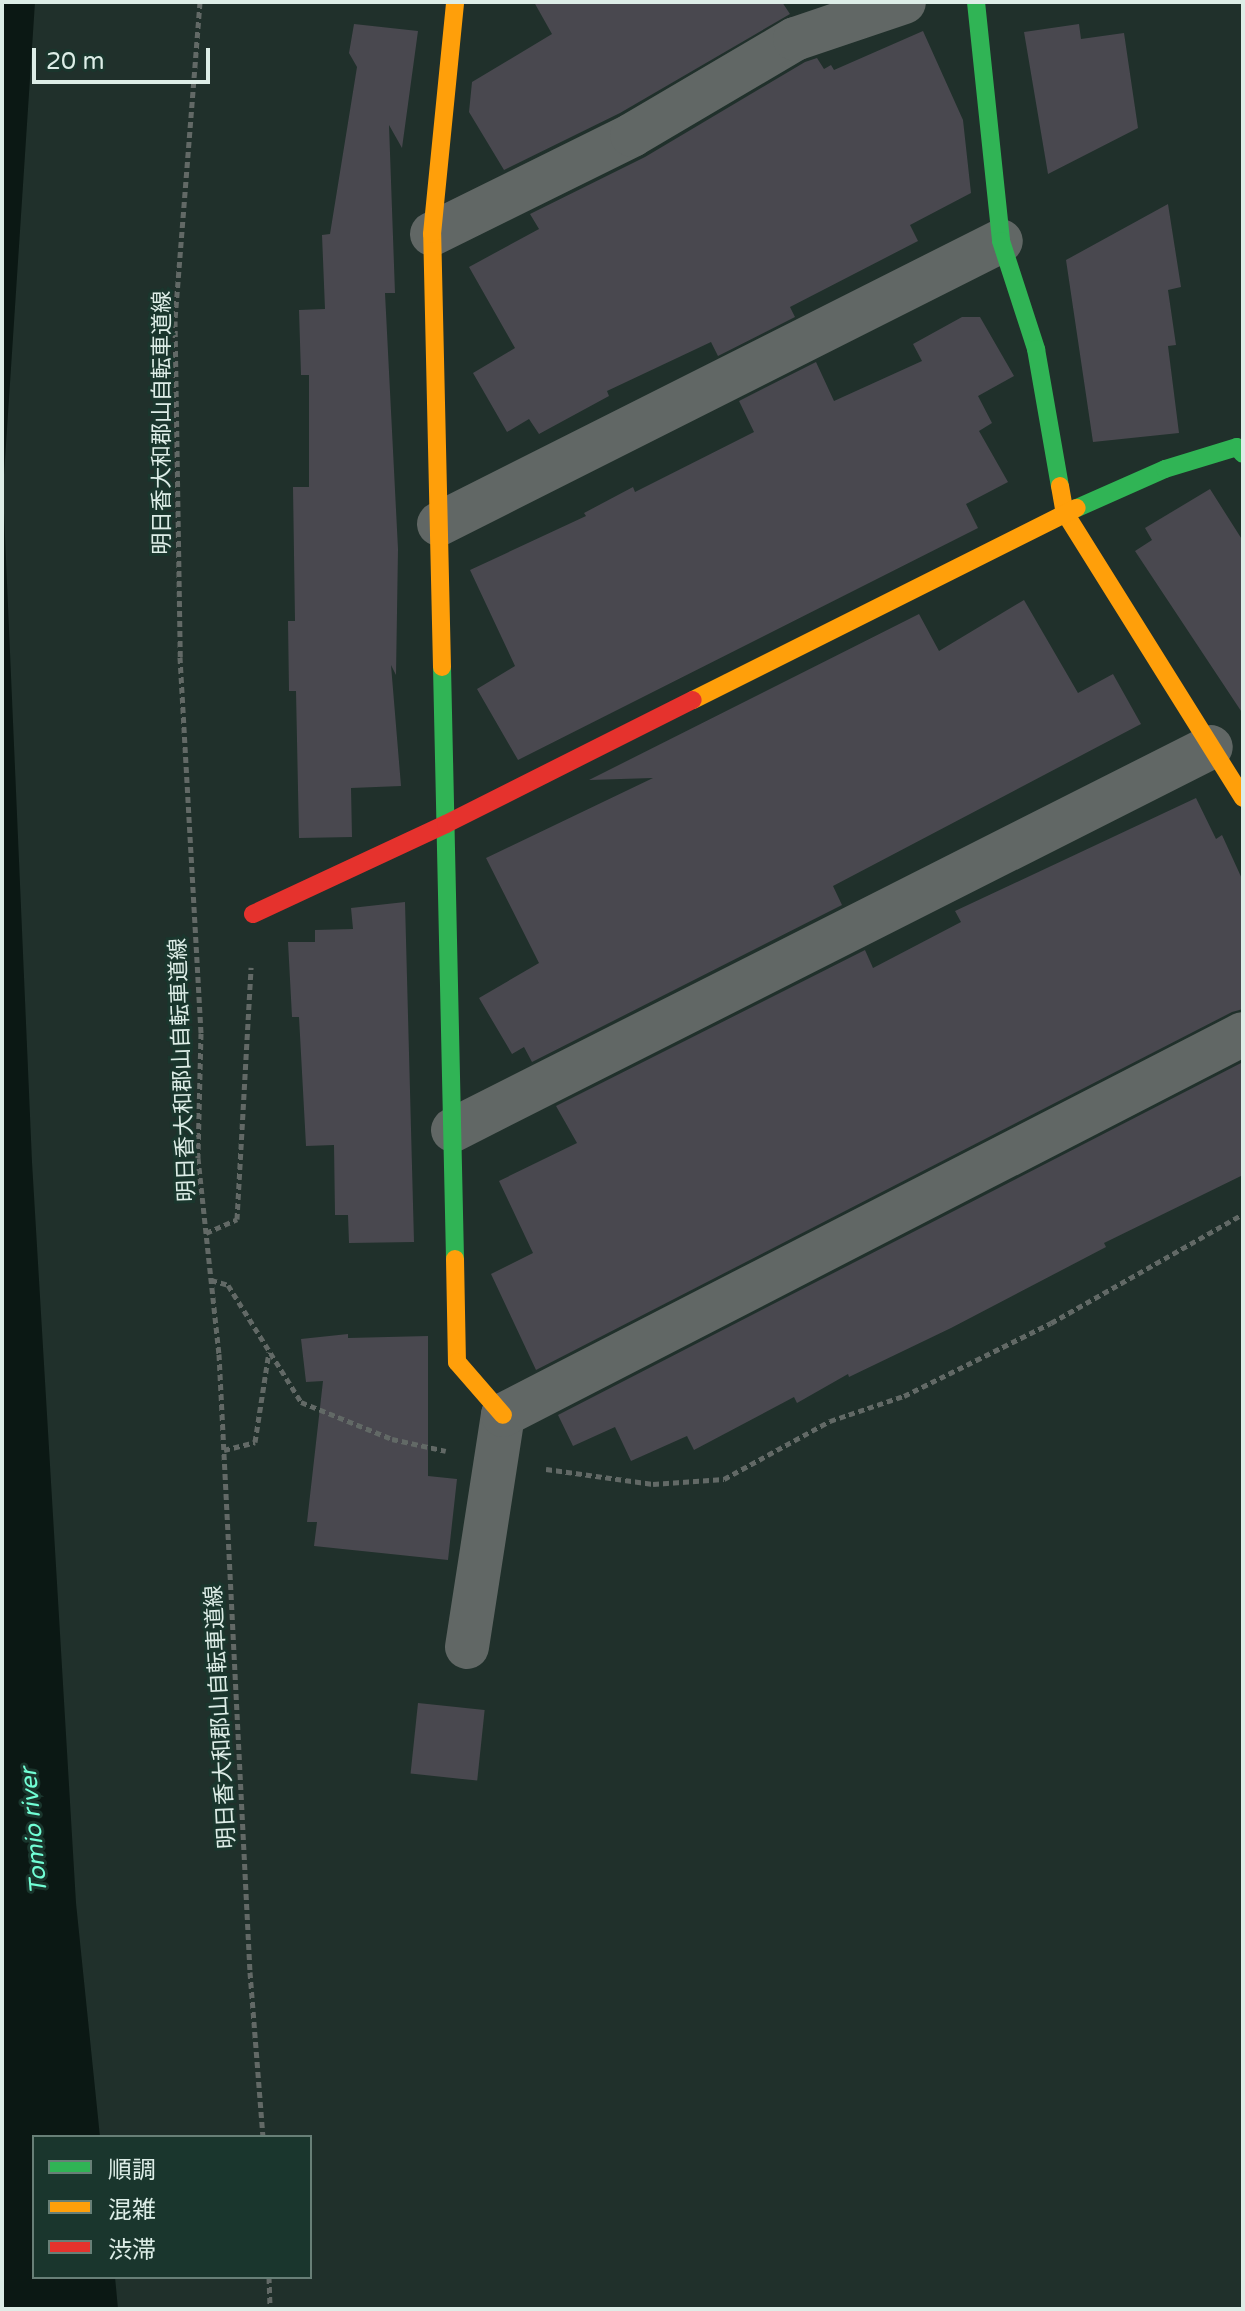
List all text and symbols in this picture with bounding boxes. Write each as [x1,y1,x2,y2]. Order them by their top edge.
scale bar [36,32,214,82]
text: 20 m [46,47,104,76]
street label: 明日香大和郡山自転車道線 [150,291,176,555]
street label: 明日香大和郡山自転車道線 [165,938,201,1202]
street label: 明日香大和郡山自転車道線 [201,1584,241,1850]
water label: Tomio river [14,1766,54,1896]
legend [32,2135,312,2279]
text: 順調 [108,2156,156,2185]
text: 混雑 [108,2196,156,2225]
text: 渋滞 [108,2236,156,2265]

